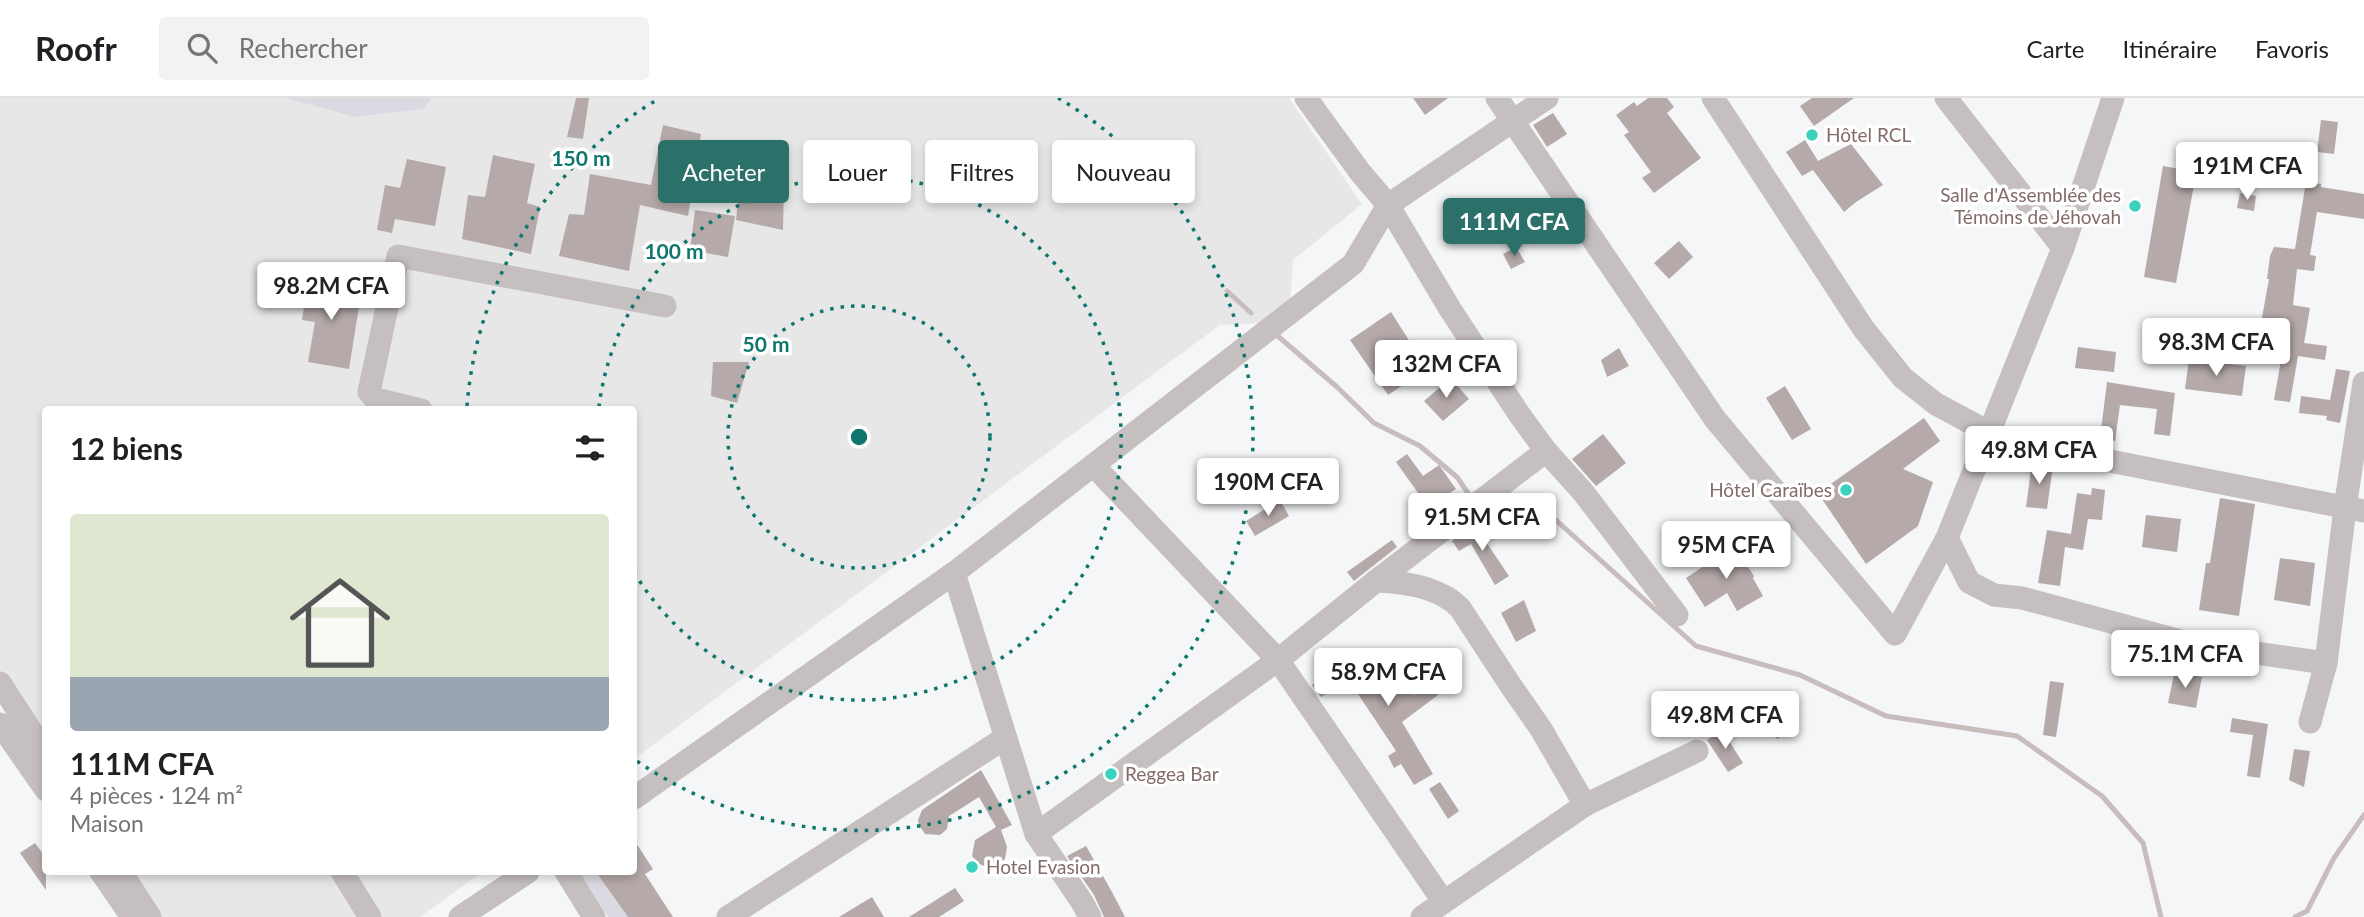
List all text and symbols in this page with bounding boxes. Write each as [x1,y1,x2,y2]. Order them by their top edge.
search box [159,17,649,80]
text: Roofr [35,28,117,68]
icon: search [183,29,221,67]
text: Rechercher [239,32,368,64]
text: Carte [2027,34,2085,63]
text: Itinéraire [2123,34,2217,63]
text: Favoris [2255,34,2329,63]
place label: Hôtel RCL [1826,123,1911,146]
marker: Hôtel RCL [1804,127,1820,143]
chip: Acheter [658,140,789,203]
chip: Louer [803,140,911,203]
chip: Filtres [925,140,1038,203]
chip: Nouveau [1052,140,1195,203]
pin: 191M CFA [2175,142,2319,202]
text: 150 m [551,145,611,170]
text: 191M CFA [2192,151,2302,179]
place label: Salle d'Assemblée des Témoins de Jéhovah [1940,183,2121,228]
pin: 111M CFA [1442,198,1586,258]
marker: Salle d'Assemblée des Témoins de Jéhovah [2127,198,2143,214]
text: 111M CFA [1459,207,1569,235]
text: 100 m [644,238,704,263]
pin: 98.2M CFA [251,262,411,322]
text: 98.2M CFA [273,271,389,299]
pin: 98.3M CFA [2136,318,2296,378]
text: 98.3M CFA [2158,327,2274,355]
text: 50 m [742,331,790,356]
pin: 132M CFA [1374,341,1518,400]
text: 132M CFA [1391,349,1501,377]
centre of rings [847,425,871,449]
pin: 49.8M CFA [1959,426,2119,486]
icon: filters [571,429,609,467]
text: 12 biens [70,430,183,466]
text: 49.8M CFA [1981,435,2097,463]
pin: 190M CFA [1196,458,1340,518]
text: 190M CFA [1213,467,1323,495]
place label: Hôtel Caraïbes [1709,478,1832,501]
marker: Hôtel Caraïbes [1838,482,1854,498]
pin: 91.5M CFA [1402,494,1562,553]
text: 91.5M CFA [1424,502,1540,530]
pin: 95M CFA [1661,522,1791,581]
text: 95M CFA [1678,530,1774,558]
icon: home [277,560,403,686]
pin: 75.1M CFA [2105,630,2265,690]
text: 75.1M CFA [2127,639,2243,667]
pin: 58.9M CFA [1308,648,1468,708]
text: 58.9M CFA [1330,657,1446,685]
pin: 49.8M CFA [1645,692,1805,751]
text: 49.8M CFA [1667,700,1783,728]
text: 111M CFA [70,745,214,781]
place label: Reggea Bar [1125,762,1219,785]
marker: Reggea Bar [1103,766,1119,782]
text: 4 pièces · 124 m² [70,781,243,809]
text: Maison [70,809,144,837]
place label: Hotel Evasion [986,855,1101,878]
marker: Hotel Evasion [964,859,980,875]

